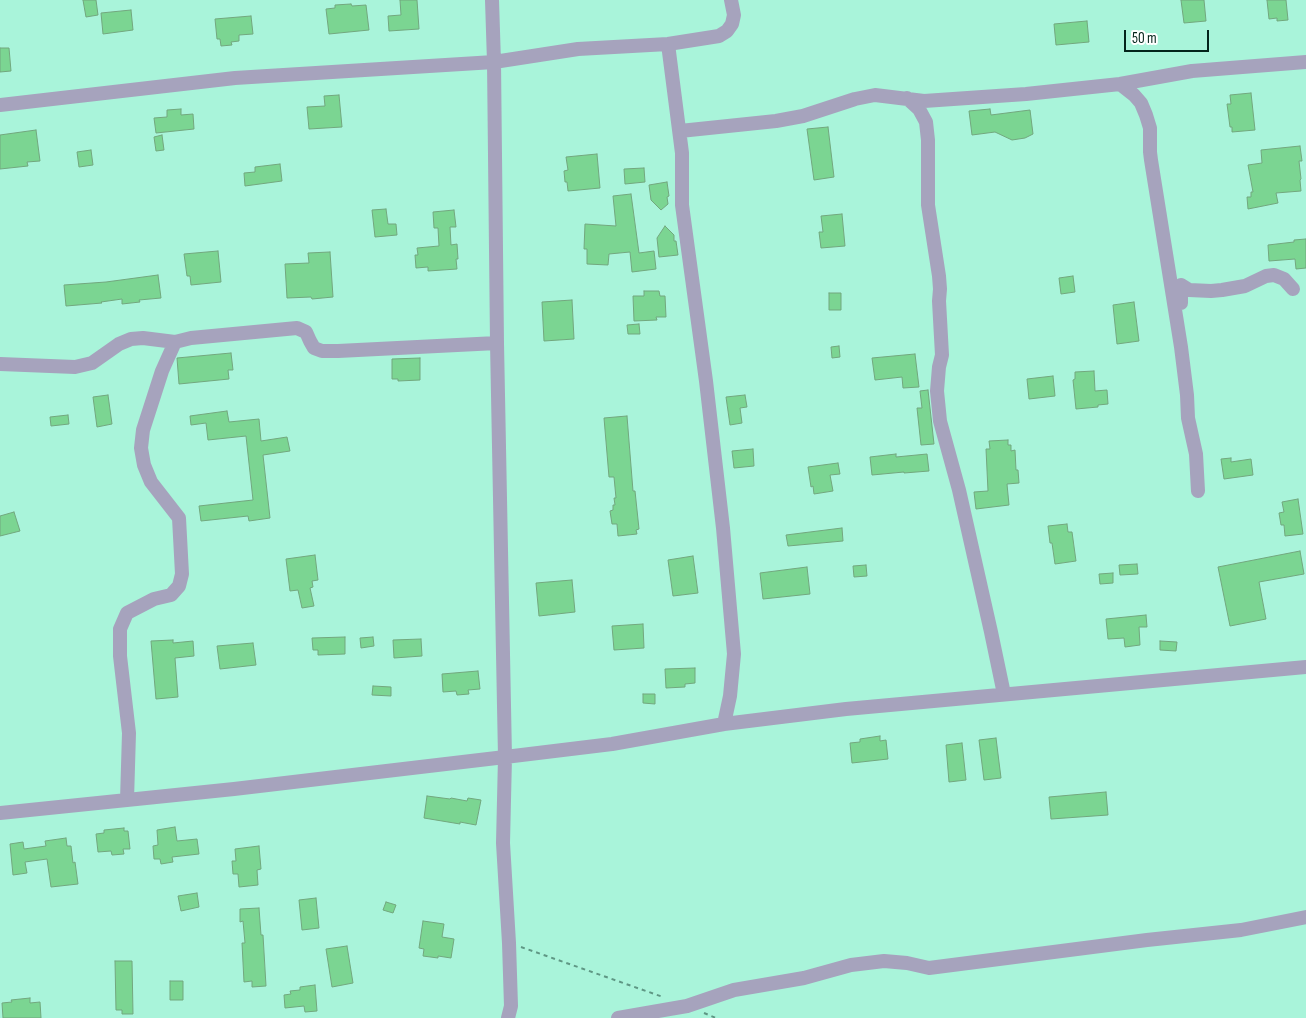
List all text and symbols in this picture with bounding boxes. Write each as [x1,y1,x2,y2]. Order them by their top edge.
scale bar [1126,20,1211,52]
text: 50 m [1132,29,1157,48]

